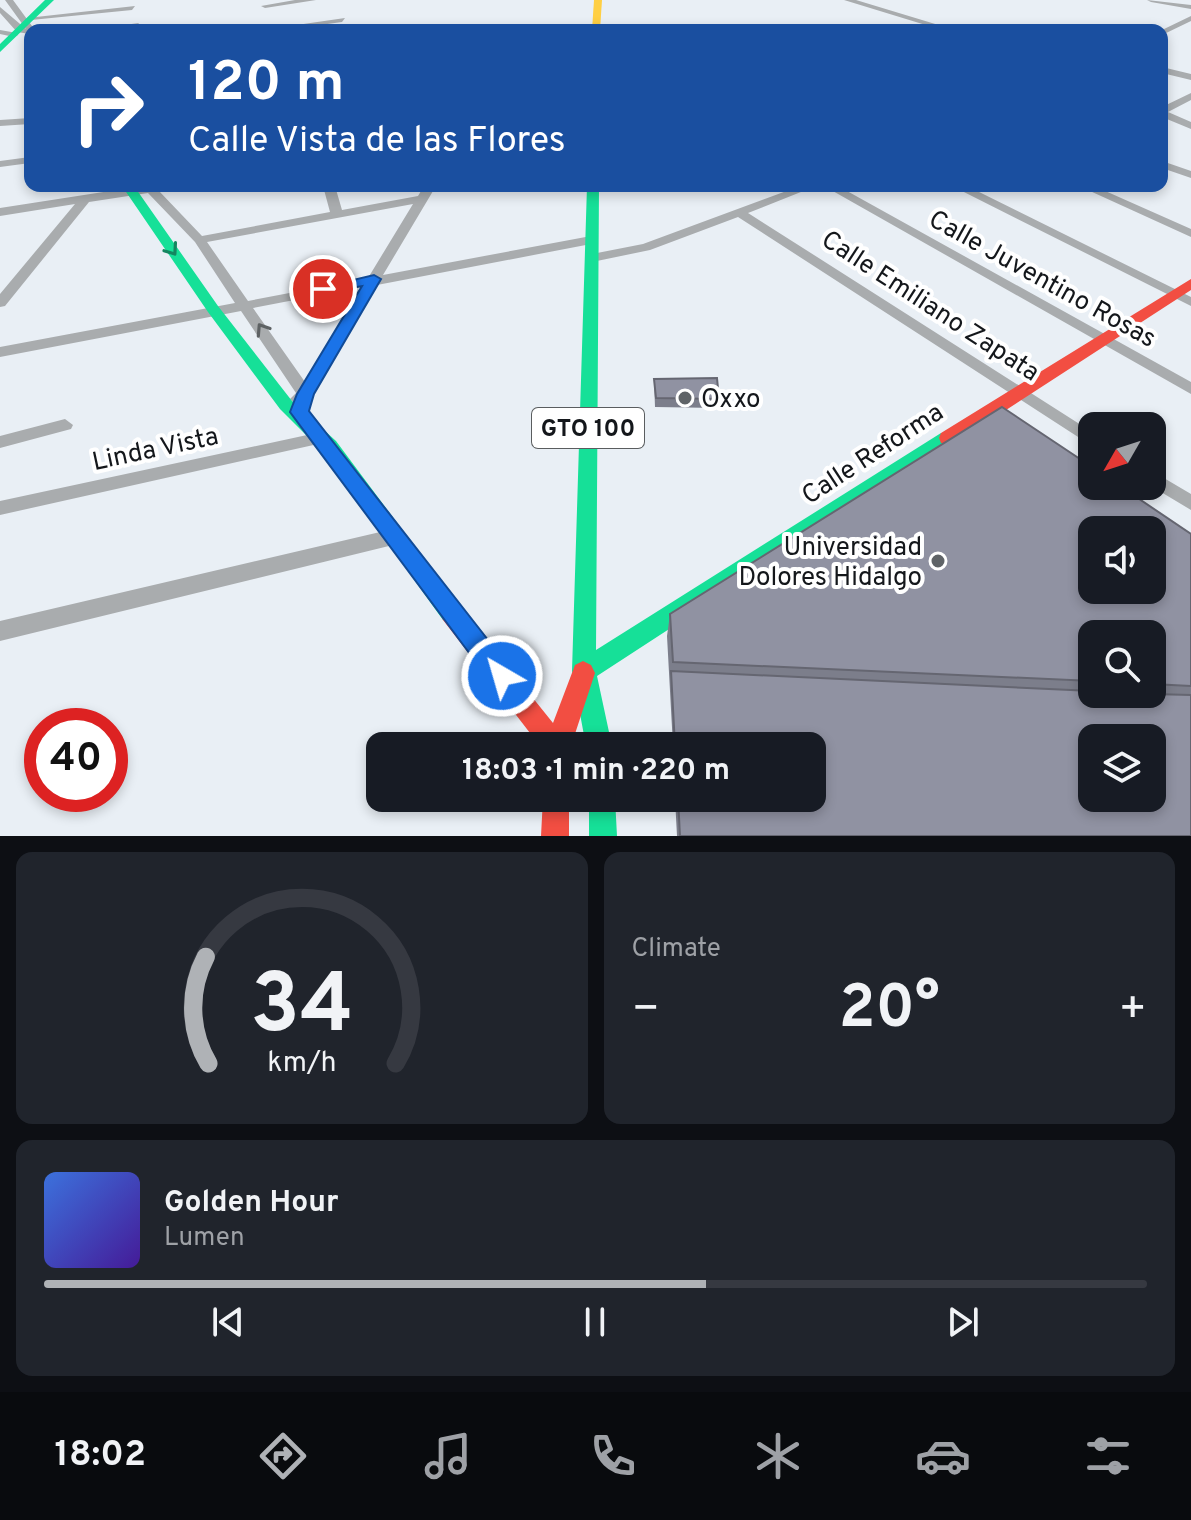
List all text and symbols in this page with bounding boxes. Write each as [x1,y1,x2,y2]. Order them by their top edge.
text: 120 m [188,50,345,120]
icon: right [56,56,160,160]
text: Calle Vista de las Flores [188,119,566,165]
street label: Calle Juventino Rosas [922,204,1161,356]
street label: Calle Emiliano Zapata [814,224,1045,390]
one-way arrow [162,242,177,256]
pin [289,255,357,323]
icon: arrive [301,267,345,311]
one-way arrow [257,323,272,338]
place label: Oxxo [701,384,761,417]
marker: Oxxo [676,389,694,407]
street label: Calle Reforma [796,397,951,513]
road number: GTO 100 [532,408,644,448]
north arrow [1078,412,1166,500]
map controls [1078,412,1166,812]
street label: Linda Vista [89,421,222,480]
button: sound [1078,516,1166,604]
place label: Universidad Dolores Hidalgo [738,532,922,595]
marker: Universidad Dolores Hidalgo [929,552,947,570]
button: search [1078,620,1166,708]
position arrow [460,634,544,718]
speed limit sign: 40 [24,708,128,812]
button: layers [1078,724,1166,812]
text: 18:03 · 1 min · 220 m [462,753,730,790]
text: Climate [632,933,721,966]
text: 34 [250,957,353,1062]
text: 20° [839,973,940,1049]
text: − [632,983,660,1039]
text: + [1119,983,1147,1039]
text: km/h [267,1046,336,1082]
text: Golden Hour [164,1185,338,1222]
text: Lumen [164,1222,245,1255]
icon: previous [206,1300,250,1344]
icon: pause [573,1300,617,1344]
icon: next [941,1300,985,1344]
icon: directions [255,1428,311,1484]
icon: music [420,1428,476,1484]
icon: phone [585,1428,641,1484]
icon: climate [750,1428,806,1484]
icon: car [915,1428,971,1484]
icon: filters [1080,1428,1136,1484]
text: 18:02 [55,1433,146,1479]

